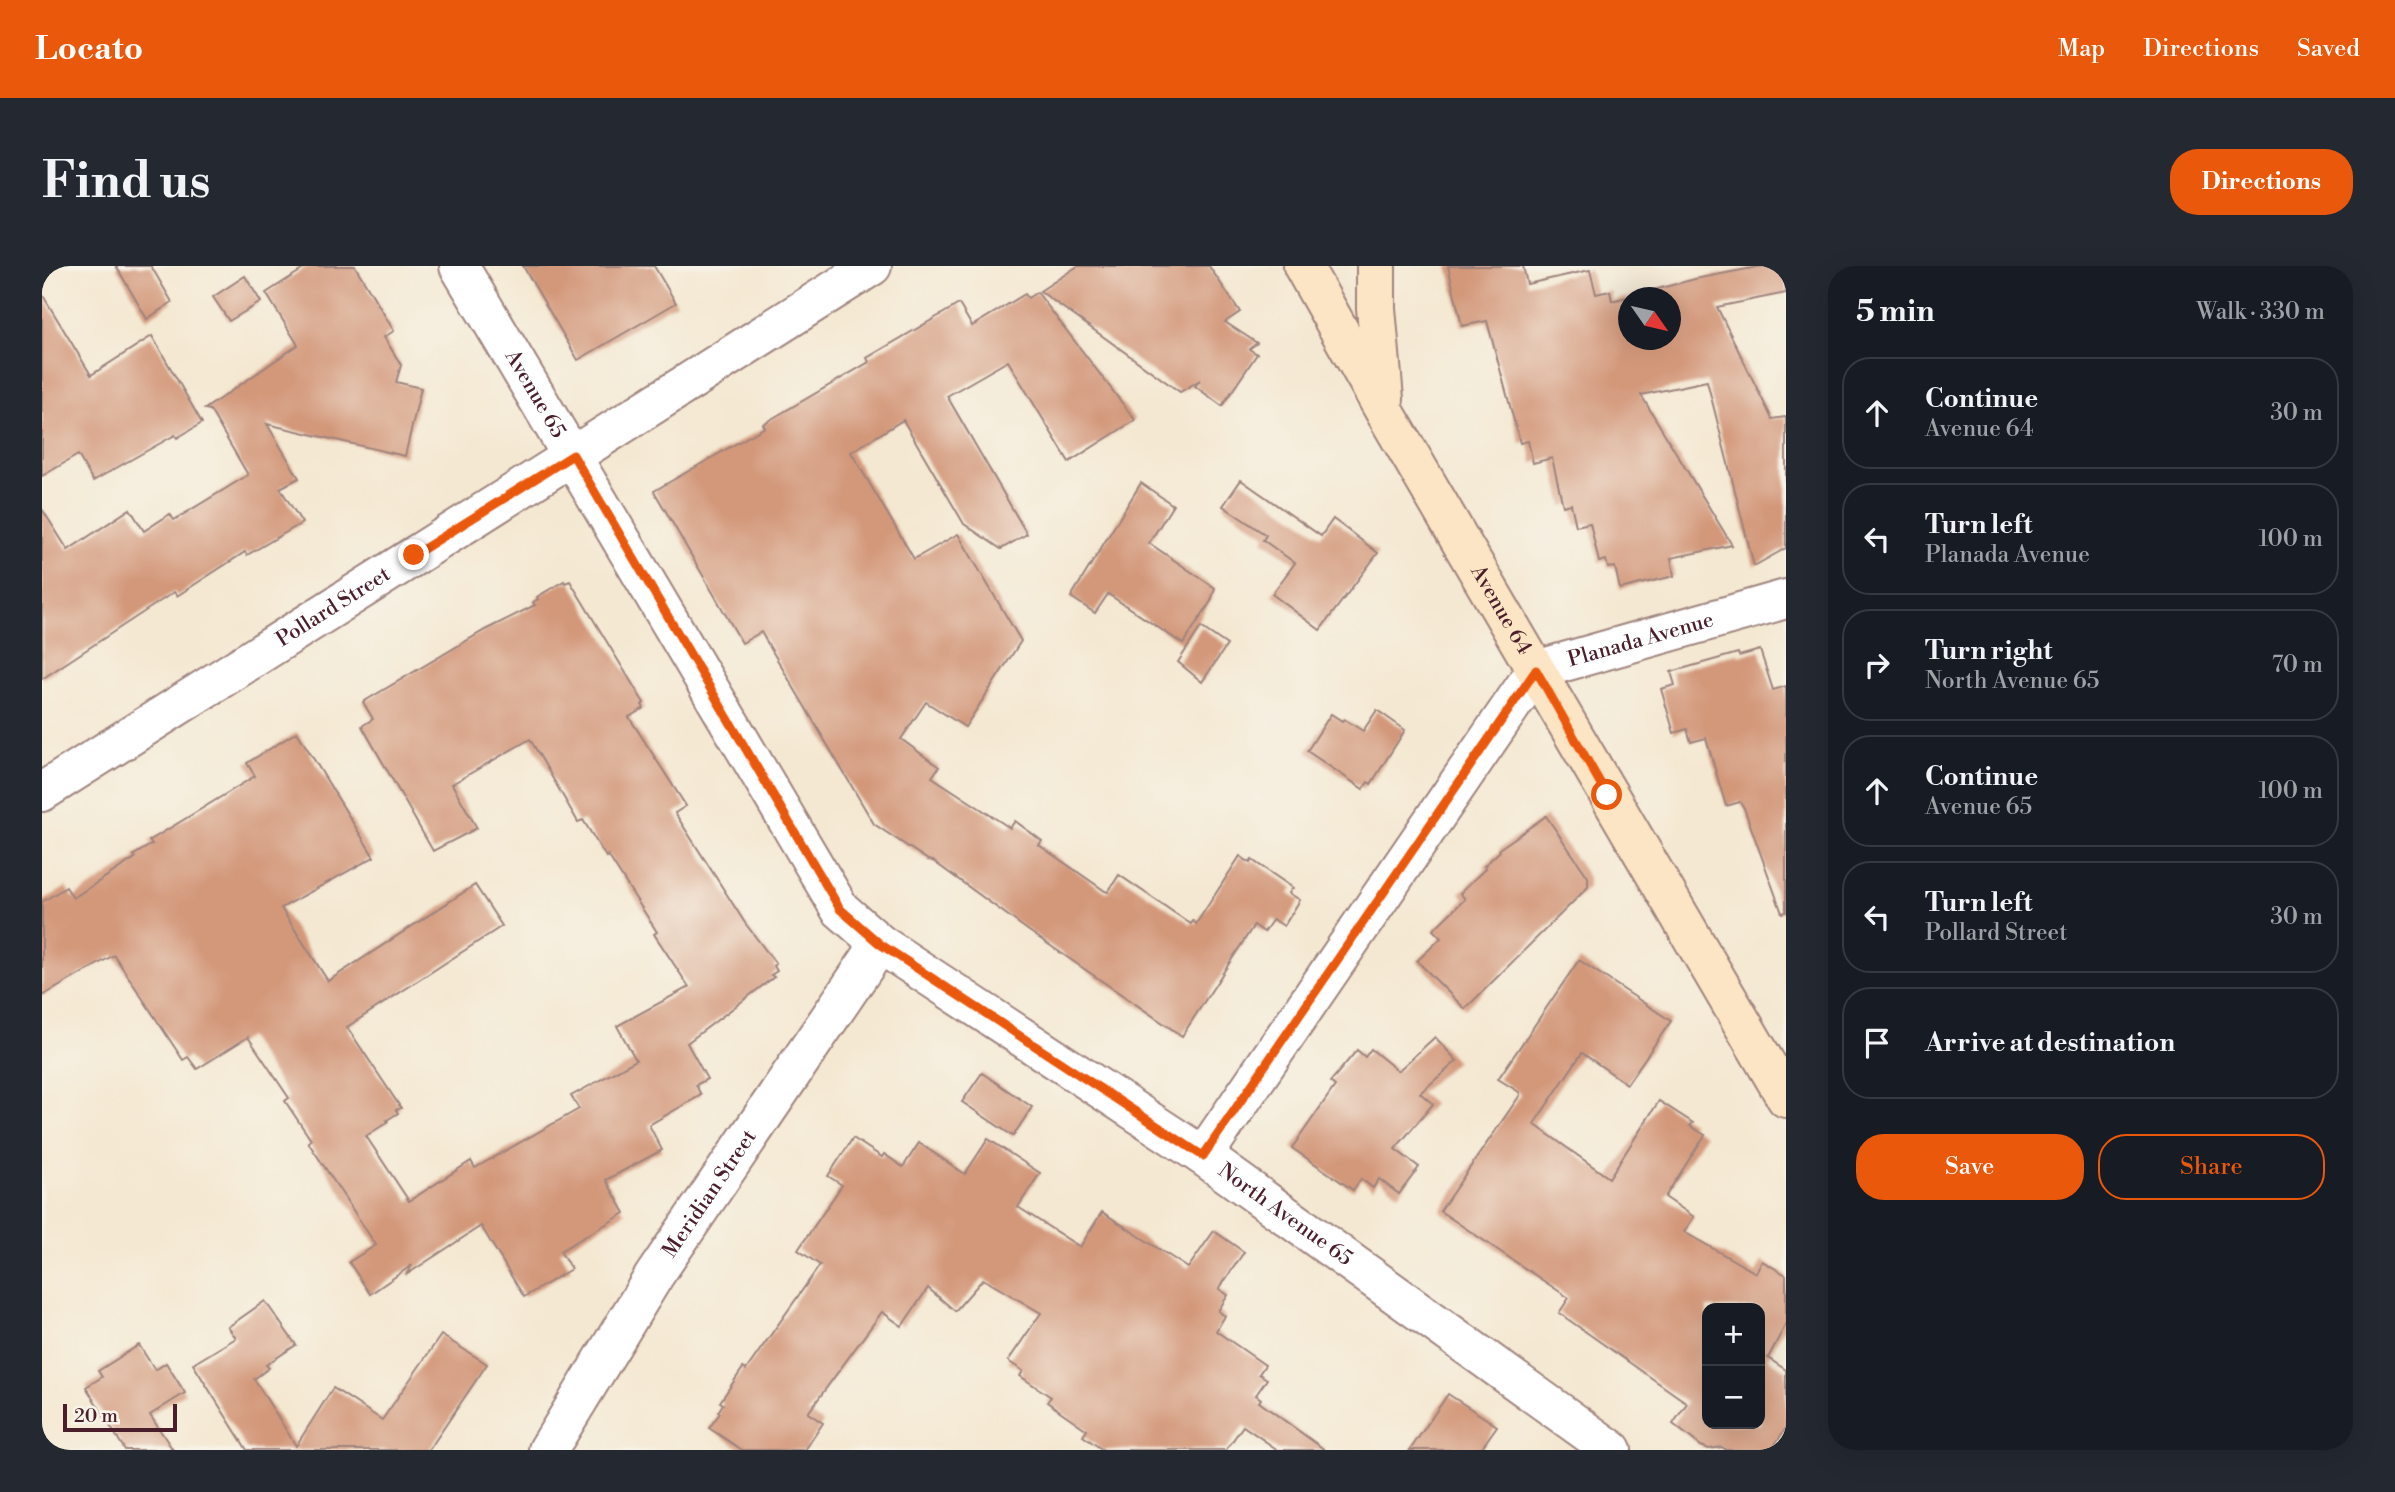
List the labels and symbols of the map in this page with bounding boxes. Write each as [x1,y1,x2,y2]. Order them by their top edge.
north arrow [1618,287,1681,350]
street label: Avenue 65 [498,345,571,443]
route end [398,539,429,570]
street label: Avenue 64 [1464,560,1537,660]
street label: Pollard Street [272,561,396,653]
street label: Planada Avenue [1565,607,1717,673]
route start [1591,779,1622,810]
street label: Meridian Street [657,1125,763,1263]
street label: North Avenue 65 [1213,1158,1357,1272]
scale bar [63,1401,177,1433]

